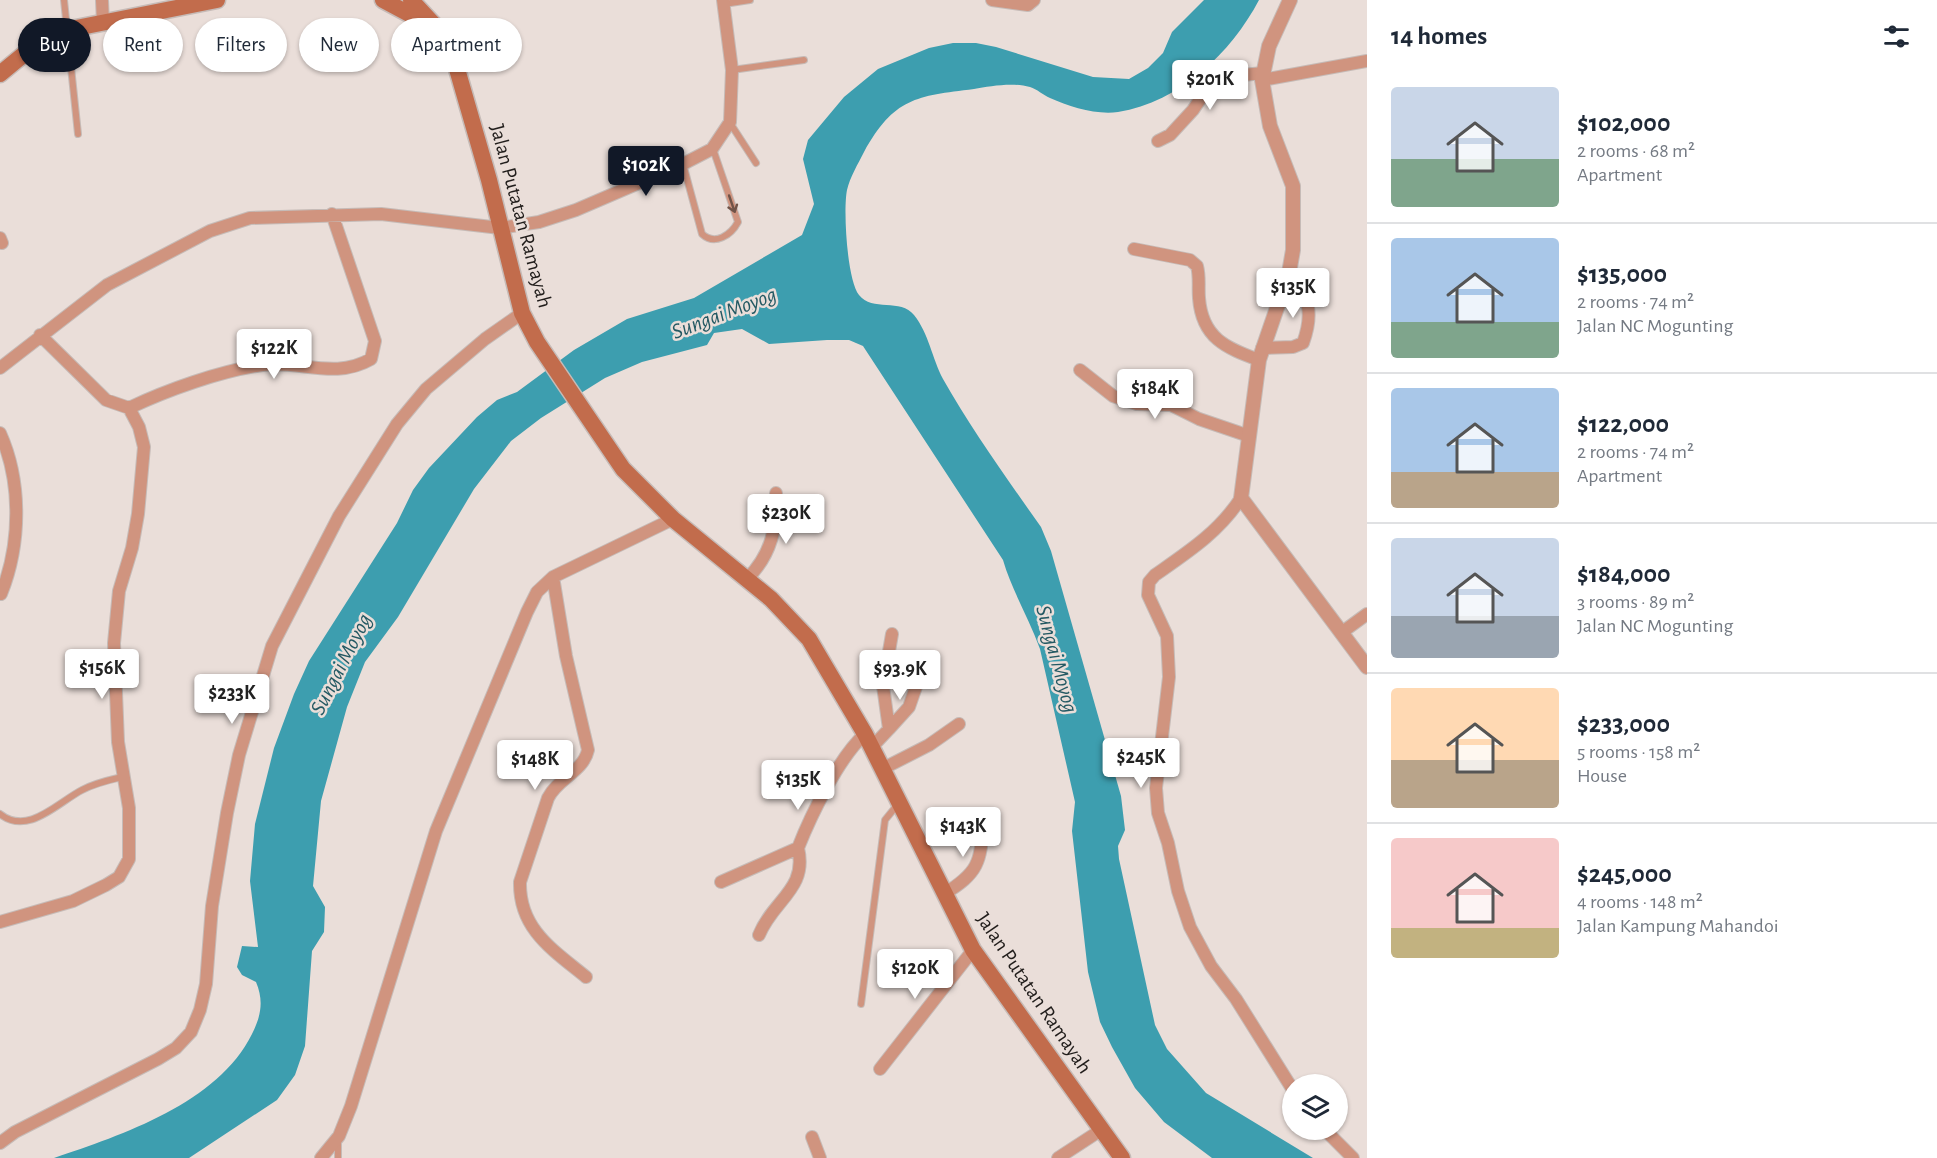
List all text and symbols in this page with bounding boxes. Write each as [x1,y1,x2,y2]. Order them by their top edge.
chip: Buy [18,18,91,72]
chip: Rent [103,18,183,72]
chip: Filters [195,18,287,72]
chip: New [299,18,379,72]
chip: Apartment [391,18,522,72]
icon: filters [1880,20,1913,53]
text: 14 homes [1391,23,1487,49]
pin: $201K [1168,60,1252,111]
text: $201K [1186,69,1234,89]
text: $102,000 [1577,110,1670,136]
icon: home [1439,111,1511,183]
street label: Jalan Putatan Ramayah [486,122,556,310]
text: 2 rooms · 68 m² [1577,141,1695,161]
pin: $102K [604,146,688,197]
text: $102K [622,155,670,175]
text: Apartment [1577,165,1662,185]
one-way arrow [727,194,738,213]
text: $135,000 [1577,261,1667,287]
icon: home [1439,262,1511,334]
pin: $135K [1251,268,1335,319]
text: $135K [1270,277,1316,297]
water label: Sungai Moyog [669,283,779,343]
text: 2 rooms · 74 m² [1577,292,1694,312]
text: Jalan NC Mogunting [1577,316,1733,336]
pin: $122K [232,329,316,380]
text: $122K [251,338,297,358]
pin: $184K [1113,369,1197,420]
text: $184K [1131,378,1179,398]
text: $122,000 [1577,411,1669,437]
icon: home [1439,412,1511,484]
text: 2 rooms · 74 m² [1577,442,1694,462]
text: Apartment [1577,466,1662,486]
pin: $230K [744,494,828,545]
text: $230K [761,503,811,523]
text: $184,000 [1577,561,1671,587]
icon: home [1439,562,1511,634]
text: 3 rooms · 89 m² [1577,592,1694,612]
water label: Sungai Moyog [1032,603,1082,715]
water label: Sungai Moyog [306,610,376,718]
text: Jalan NC Mogunting [1577,616,1733,636]
pin: $156K [60,649,144,700]
pin: $93.9K [851,650,949,701]
text: $156K [79,658,125,678]
text: $93.9K [873,659,927,679]
pin: $233K [190,674,274,725]
text: $233K [208,683,256,703]
text: $233,000 [1577,711,1670,737]
icon: home [1439,712,1511,784]
pin: $245K [1099,738,1183,789]
pin: $148K [493,740,577,791]
text: 5 rooms · 158 m² [1577,742,1700,762]
text: $245K [1117,747,1165,767]
text: $148K [511,749,559,769]
pin: $135K [756,760,840,811]
text: House [1577,766,1627,786]
text: $135K [775,769,821,789]
pin: $143K [921,807,1005,858]
text: $143K [940,816,986,836]
text: $245,000 [1577,861,1672,887]
icon: home [1439,862,1511,934]
text: 4 rooms · 148 m² [1577,892,1703,912]
street label: Jalan Putatan Ramayah [972,909,1096,1077]
text: Jalan Kampung Mahandoi [1577,916,1779,936]
pin: $120K [873,949,957,1000]
text: $120K [891,958,939,978]
map controls [1282,1074,1348,1140]
button: layers [1282,1074,1348,1140]

